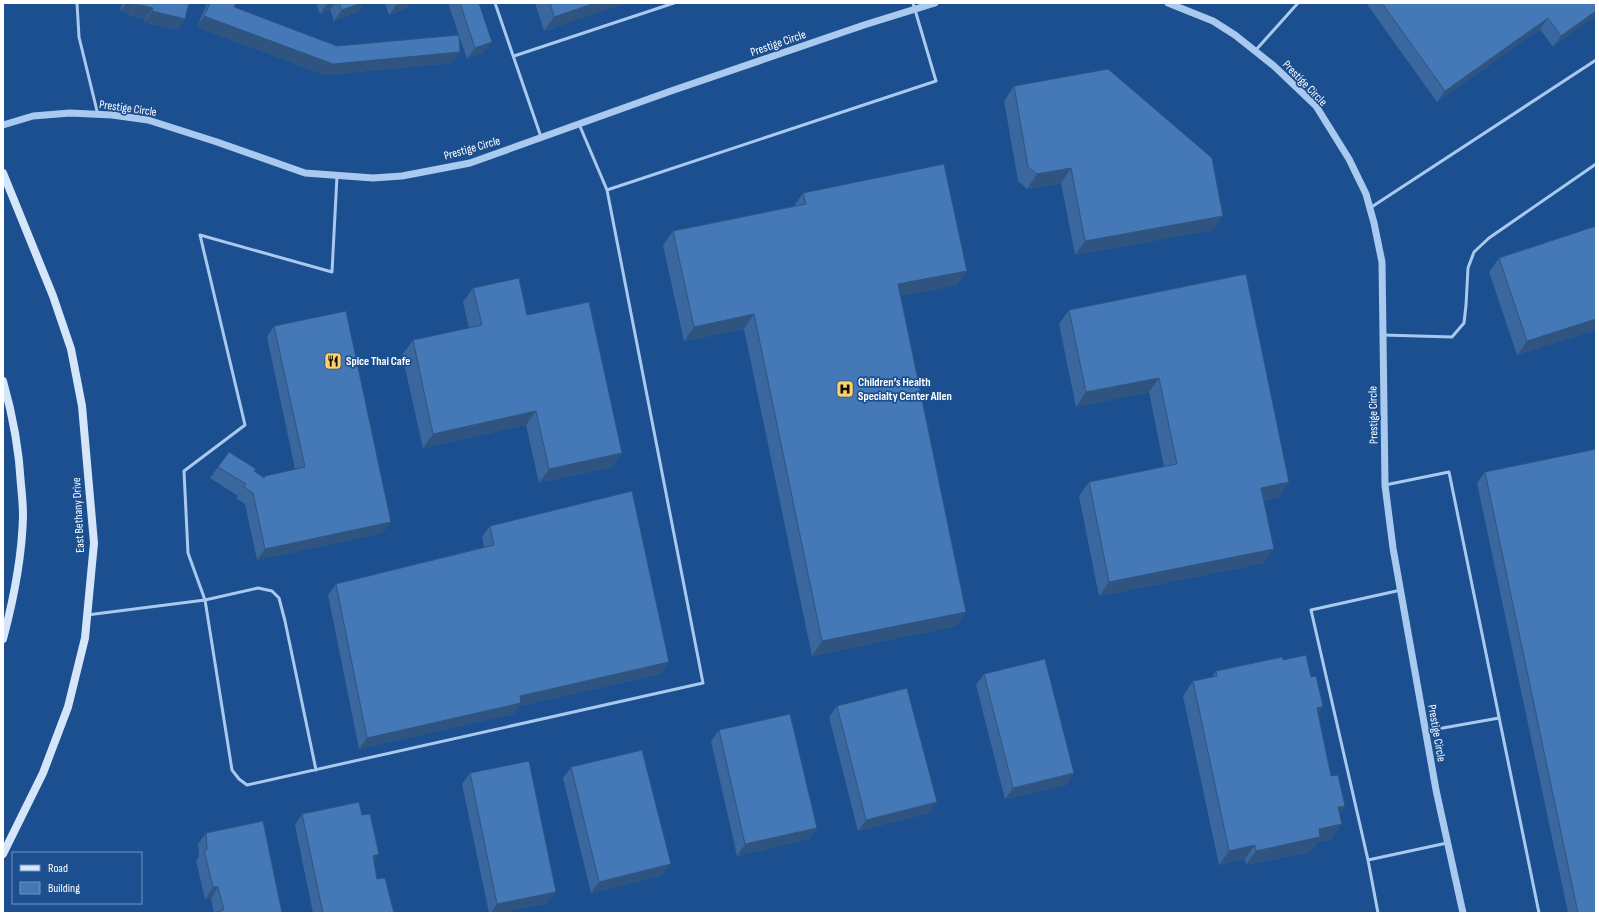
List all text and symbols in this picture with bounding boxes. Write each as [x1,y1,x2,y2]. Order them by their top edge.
street label: Prestige Circle [748,27,808,60]
street label: Prestige Circle [1279,57,1330,110]
street label: Prestige Circle [98,97,158,120]
street label: Prestige Circle [442,133,502,164]
restaurant icon: Spice Thai Cafe [323,351,343,371]
place label: Spice Thai Cafe [346,354,410,369]
place label: Children’s Health Specialty Center Allen [858,375,952,404]
hospital icon: Children’s Health Specialty Center Allen [835,379,855,399]
street label: Prestige Circle [1365,386,1382,444]
street label: East Bethany Drive [69,477,88,553]
street label: Prestige Circle [1424,703,1449,763]
legend [12,852,142,904]
text: Road [48,861,68,876]
text: Building [48,881,80,896]

